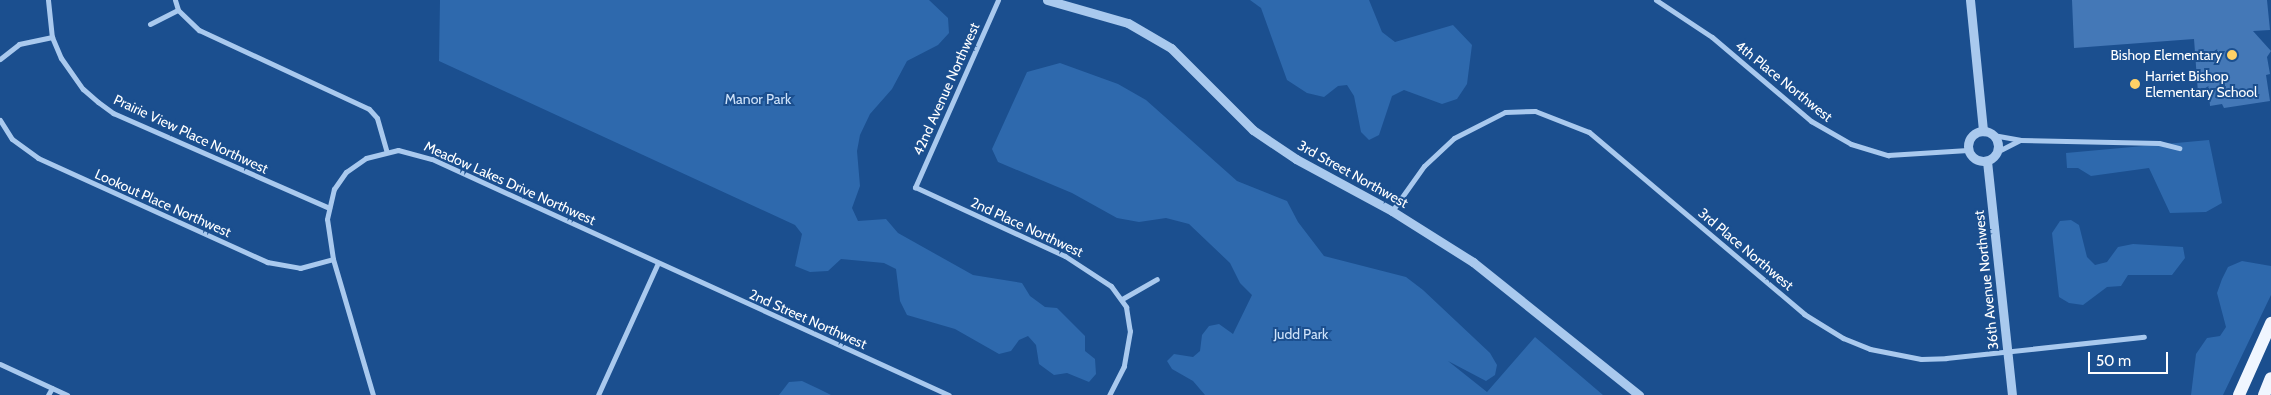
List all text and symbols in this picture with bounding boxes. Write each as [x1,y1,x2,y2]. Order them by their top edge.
street label: 42nd Avenue Northwest [909,20,983,158]
street label: 4th Place Northwest [1732,37,1836,125]
place label: Bishop Elementary [2110,47,2222,63]
marker: Bishop Elementary [2226,49,2238,61]
place label: Harriet Bishop Elementary School [2145,68,2257,100]
marker: Harriet Bishop Elementary School [2129,78,2141,90]
street label: Prairie View Place Northwest [111,91,271,177]
park label: Manor Park [725,91,791,107]
street label: 3rd Street Northwest [1295,137,1411,211]
street label: Meadow Lakes Drive Northwest [422,138,598,228]
street label: Lookout Place Northwest [92,165,234,241]
street label: 2nd Place Northwest [968,194,1086,260]
street label: 3rd Place Northwest [1695,204,1797,294]
street label: 36th Avenue Northwest [1970,209,2002,351]
street label: 2nd Street Northwest [747,286,869,352]
park label: Judd Park [1274,326,1328,342]
scale bar [2091,342,2171,374]
text: 50 m [2096,352,2131,370]

